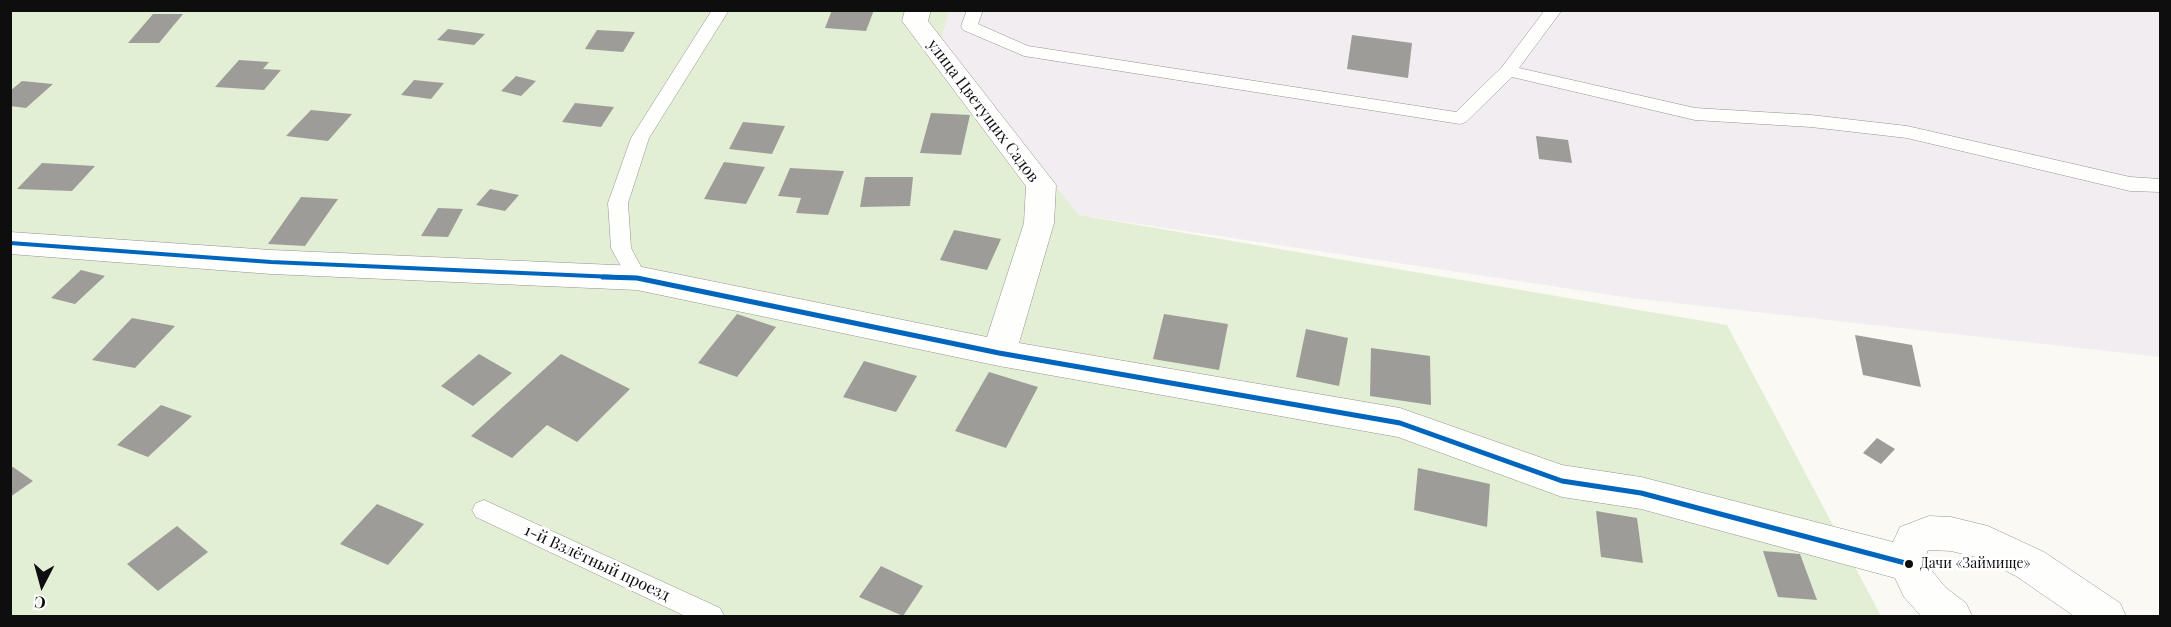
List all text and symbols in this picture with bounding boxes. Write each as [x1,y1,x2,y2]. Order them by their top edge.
street label: улица Цветущих Садов [923,36,1043,186]
street label: 1-й Взлётный проезд [521,521,673,605]
north arrow [12,555,72,615]
place label: Дачи «Займище» [1920,556,2031,572]
marker: Дачи «Займище» [1903,558,1915,570]
text: С [33,592,47,614]

